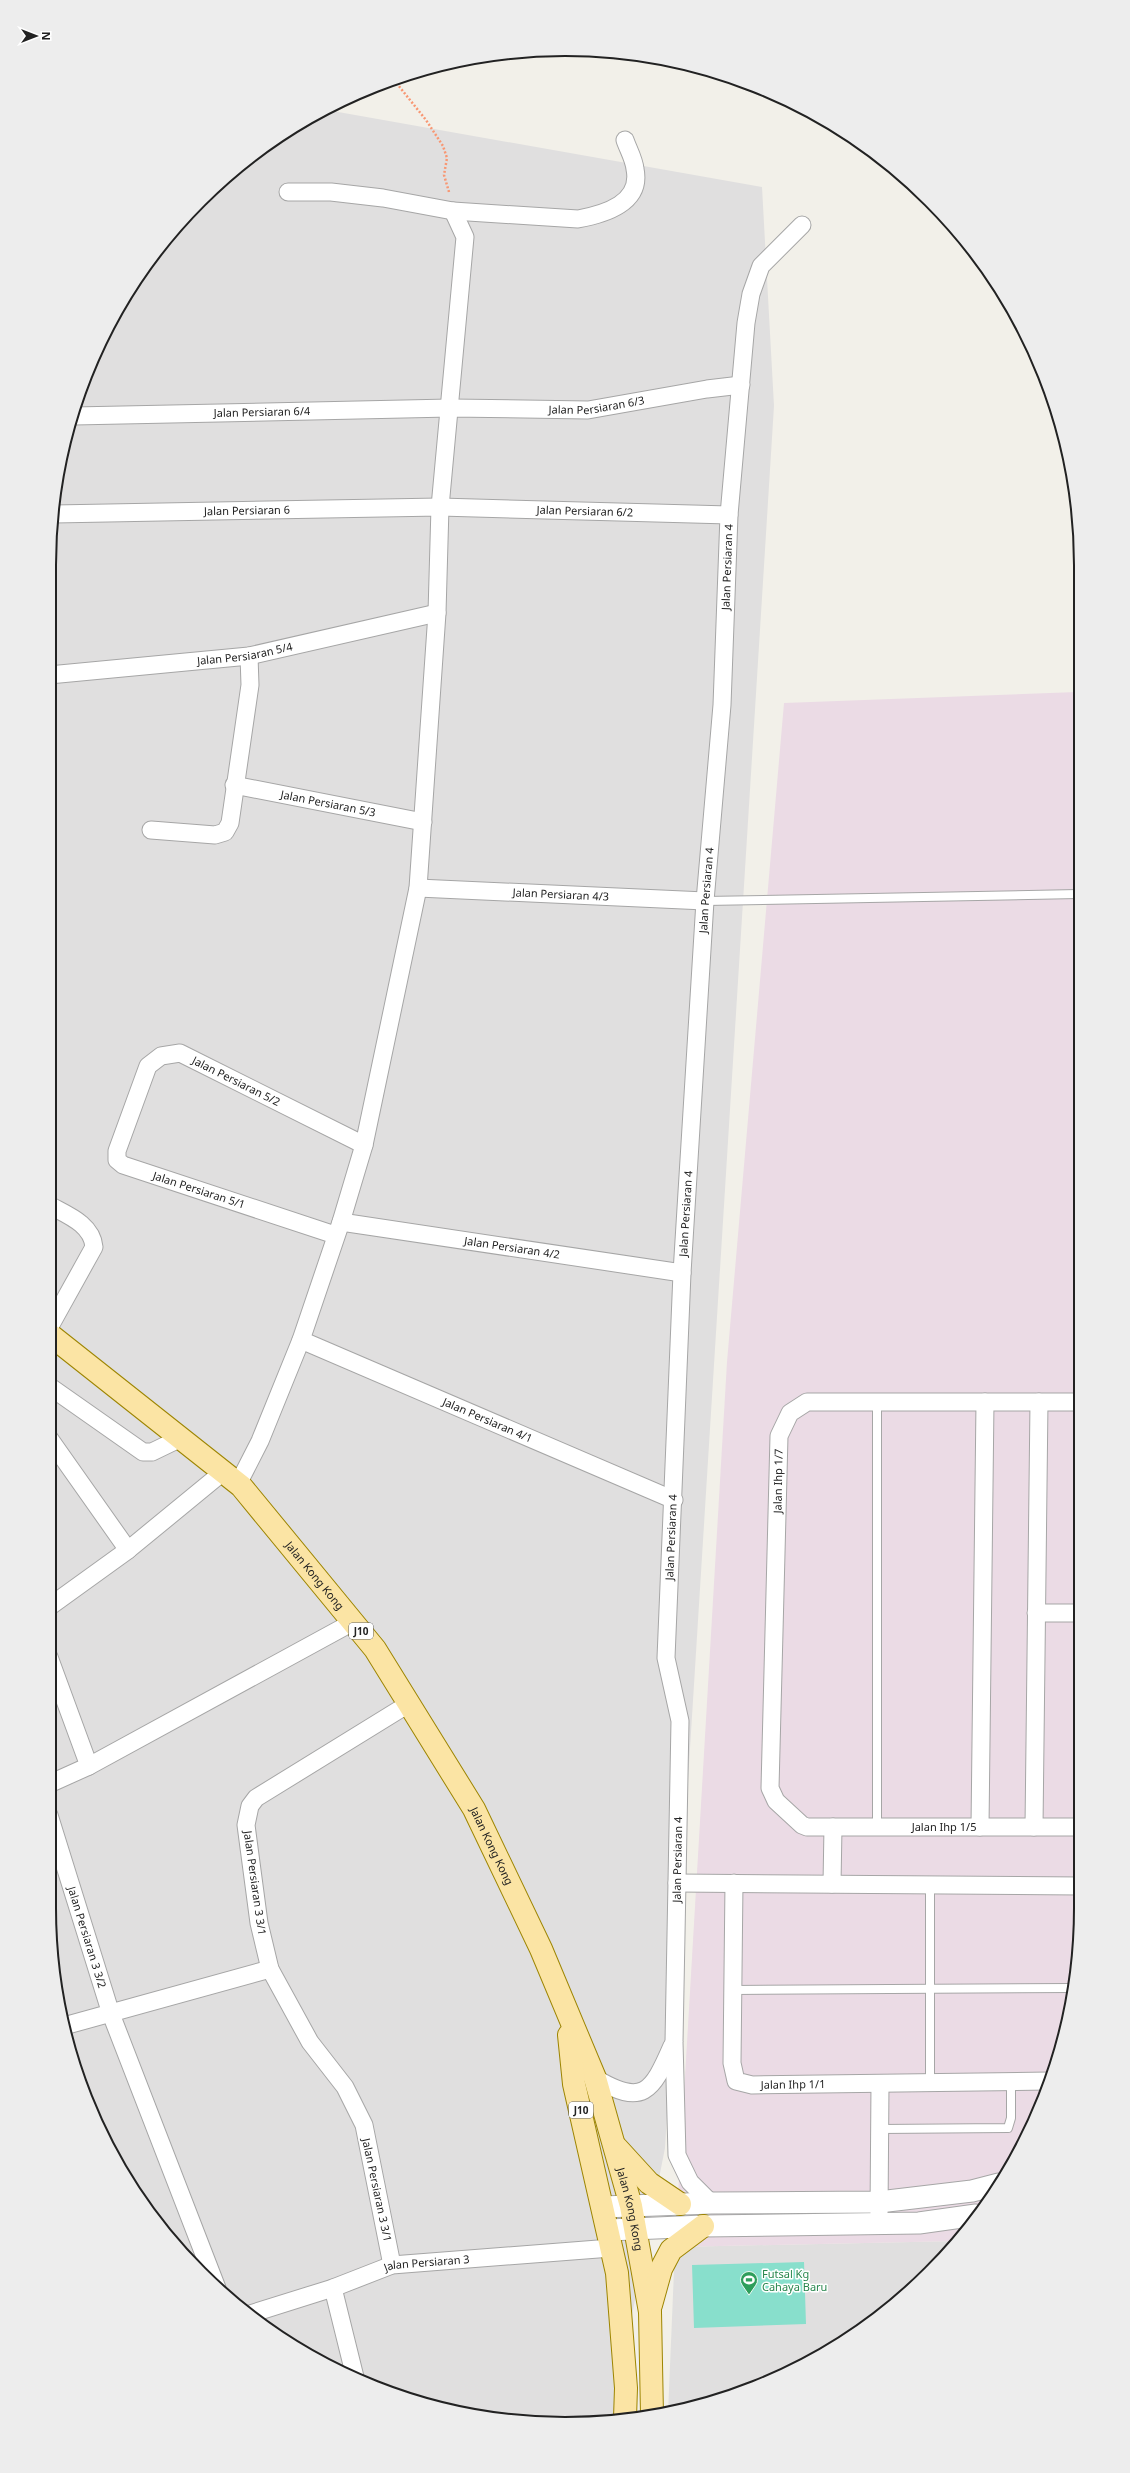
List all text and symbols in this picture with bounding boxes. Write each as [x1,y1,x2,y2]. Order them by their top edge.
north arrow [16,16,56,56]
text: N [39,32,54,40]
street label: Jalan Persiaran 6/3 [548,392,645,417]
street label: Jalan Persiaran 6/4 [213,403,311,420]
street label: Jalan Persiaran 6 [203,502,290,518]
street label: Jalan Persiaran 6/2 [535,502,633,519]
street label: Jalan Persiaran 4 [717,523,736,611]
street label: Jalan Persiaran 5/4 [195,638,294,668]
street label: Jalan Persiaran 5/3 [279,786,377,820]
street label: Jalan Persiaran 4 [695,846,717,935]
street label: Jalan Persiaran 4/3 [511,884,609,904]
street label: Jalan Persiaran 5/2 [189,1052,283,1109]
street label: Jalan Persiaran 5/1 [150,1167,247,1212]
street label: Jalan Persiaran 4 [675,1170,695,1258]
street label: Jalan Persiaran 4/2 [462,1232,561,1262]
street label: Jalan Persiaran 4/1 [440,1393,535,1445]
street label: Jalan Ihp 1/7 [769,1449,786,1514]
street label: Jalan Persiaran 4 [661,1493,680,1582]
street label: Jalan Kong Kong [282,1537,348,1613]
road number: J10 [349,1623,373,1639]
street label: Jalan Kong Kong [467,1803,517,1887]
street label: Jalan Persiaran 4 [669,1816,685,1904]
street label: Jalan Ihp 1/5 [911,1819,976,1834]
street label: Jalan Persiaran 3 3/1 [241,1829,270,1936]
street label: Jalan Persiaran 3 3/2 [64,1883,110,1990]
street label: Jalan Ihp 1/1 [760,2076,826,2092]
road number: J10 [569,2102,593,2118]
street label: Jalan Persiaran 3 3/1 [359,2136,396,2243]
street label: Jalan Kong Kong [613,2165,647,2252]
street label: Jalan Persiaran 3 [380,2251,470,2275]
place label: Futsal Kg Cahaya Baru [762,2266,827,2294]
sports icon: Futsal Kg Cahaya Baru [739,2270,759,2295]

